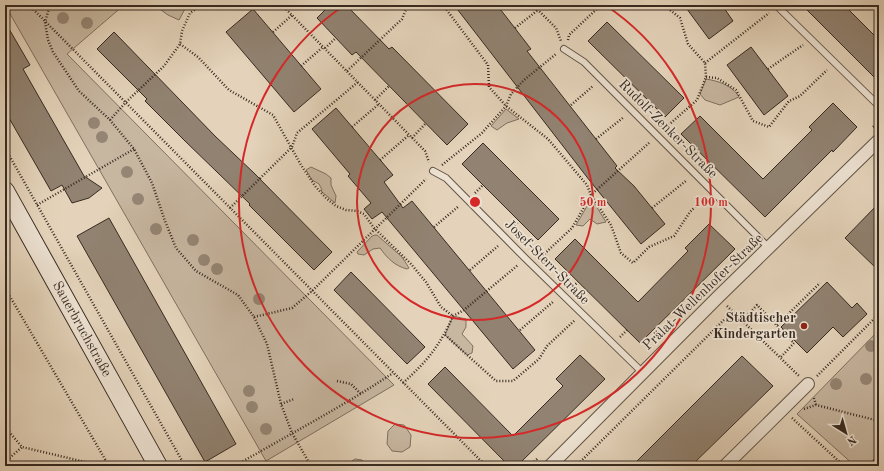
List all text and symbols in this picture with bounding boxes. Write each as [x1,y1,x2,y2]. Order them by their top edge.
street label: Rudolf-Zenker-Straße [616,77,720,181]
centre of rings [468,195,482,209]
text: 50 m [580,196,607,209]
text: 100 m [694,197,728,209]
street label: Josef-Sterr-Straße [502,217,592,307]
street label: Prälat-Wellenhofer-Straße [640,231,766,353]
street label: Sauerbruchstraße [50,279,114,379]
place label: Städtischer Kindergarten [713,311,796,341]
marker: Städtischer Kindergarten [799,321,809,331]
north arrow [826,413,866,453]
text: N [844,433,858,447]

